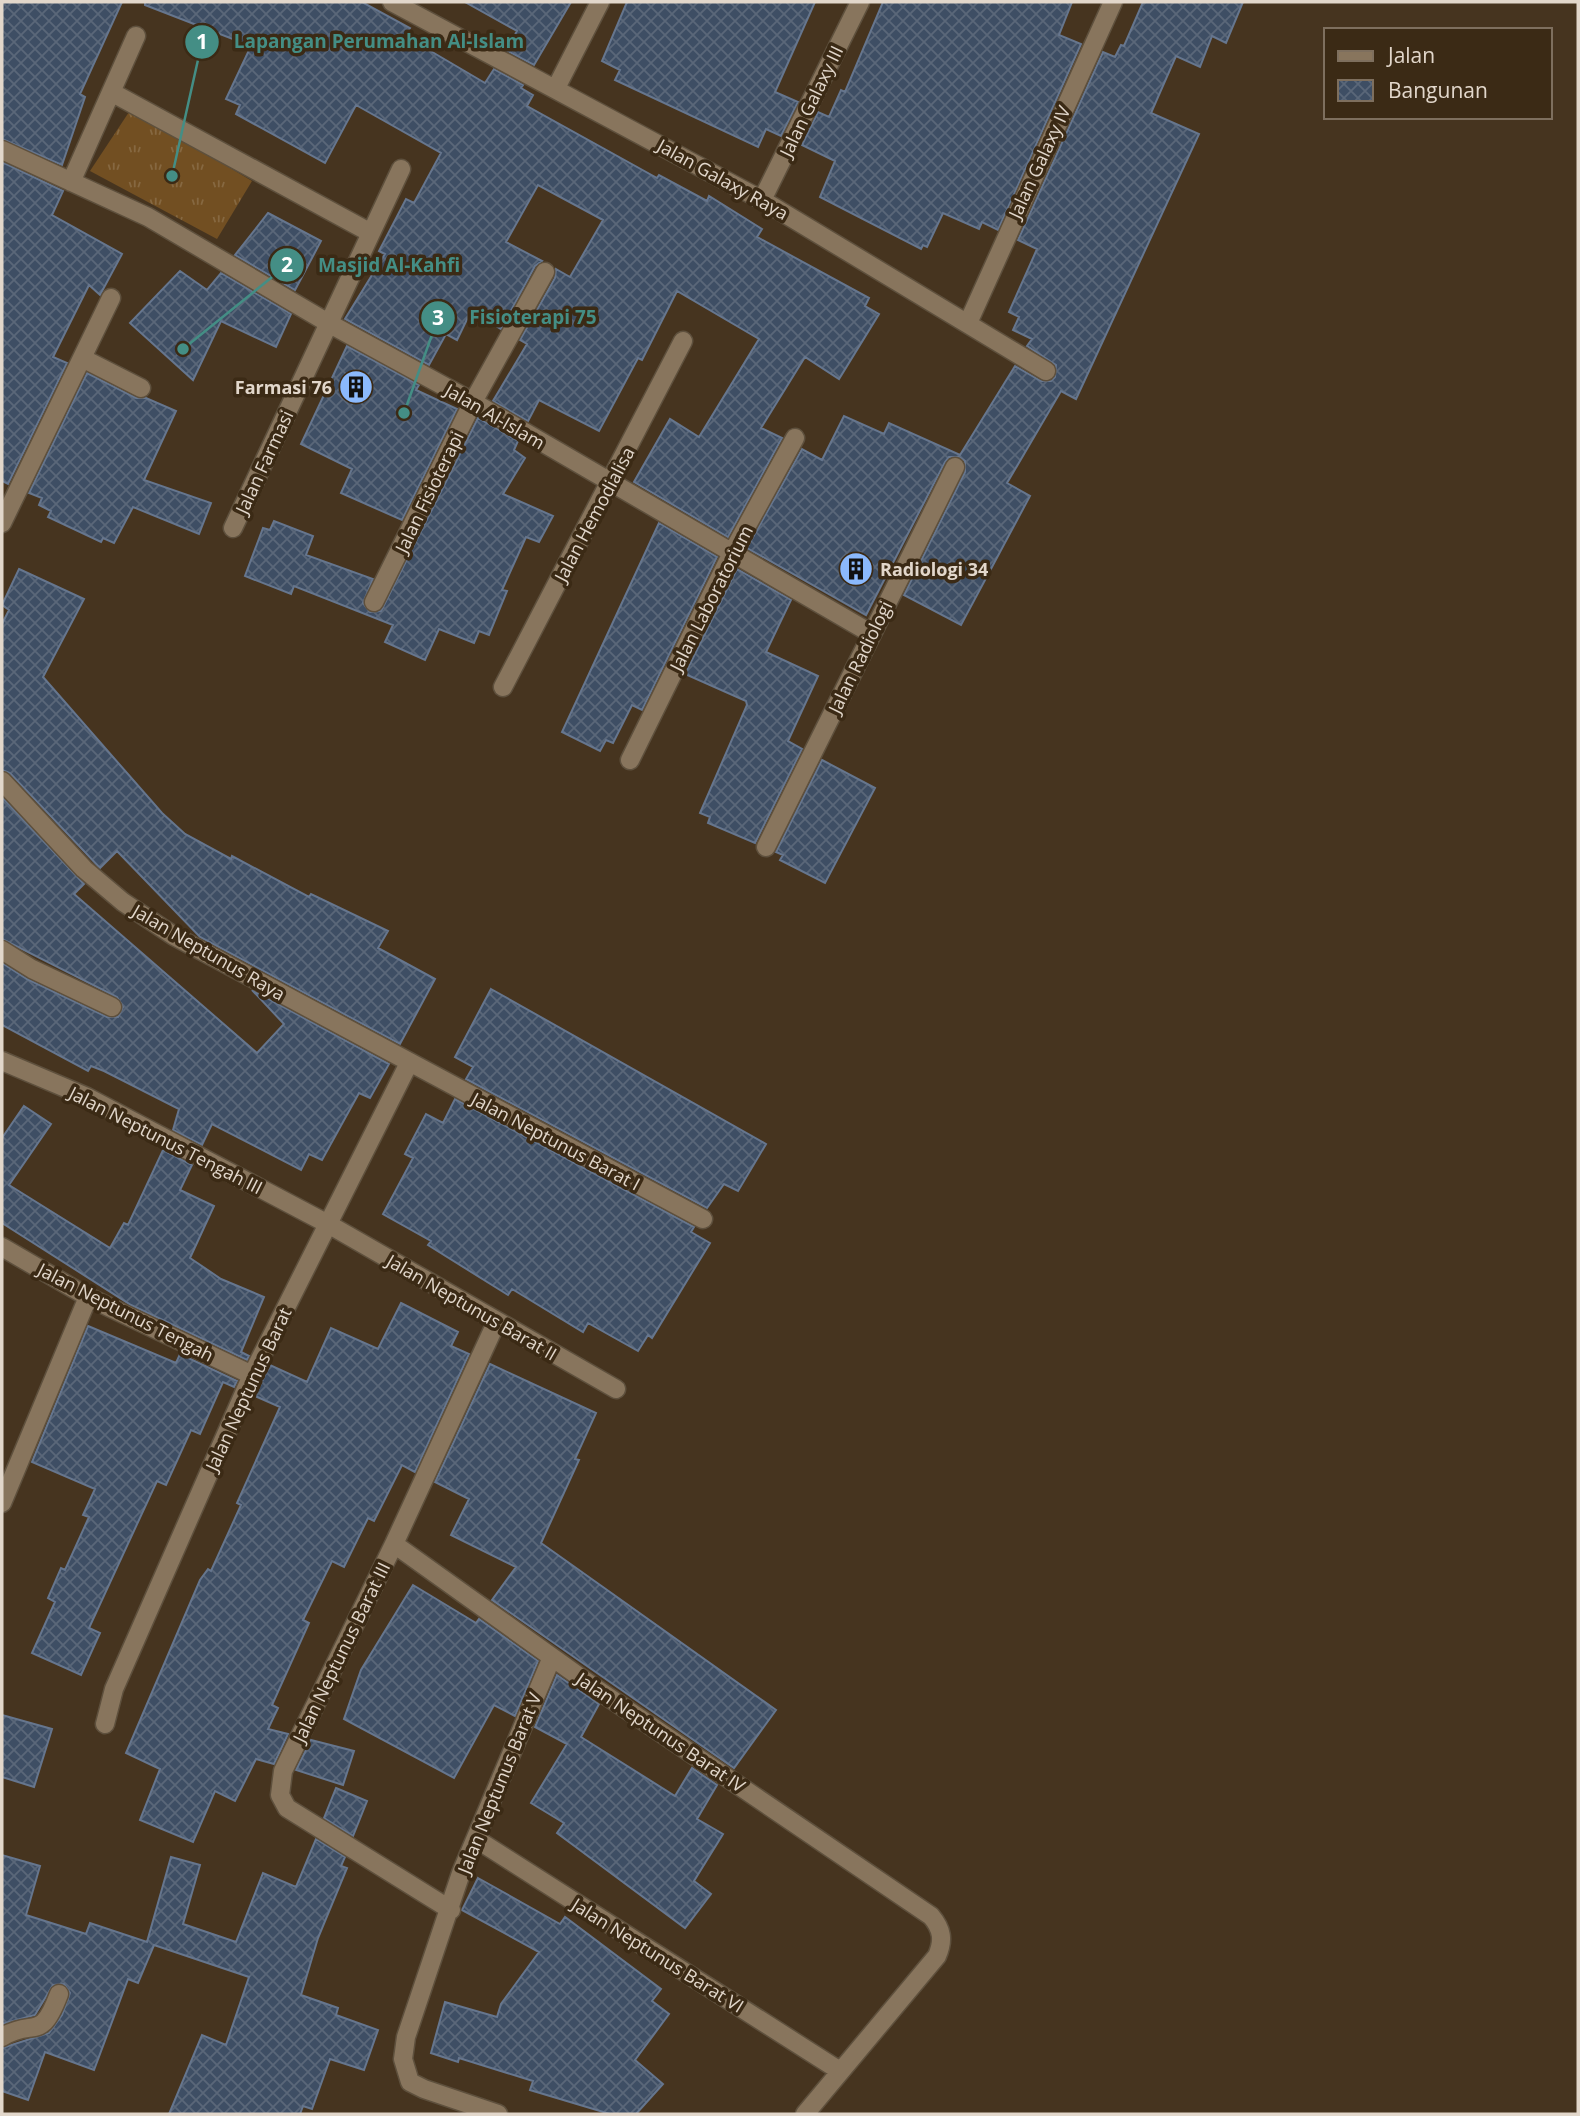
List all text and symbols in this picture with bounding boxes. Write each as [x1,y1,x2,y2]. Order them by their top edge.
callout: Lapangan Perumahan Al-Islam [185,22,538,62]
text: 1 [196,27,208,55]
text: Lapangan Perumahan Al-Islam [234,28,524,54]
legend [1324,28,1552,119]
street label: Jalan Galaxy III [773,41,848,162]
text: Jalan [1386,41,1435,69]
text: Bangunan [1388,76,1488,104]
street label: Jalan Galaxy IV [1002,102,1076,224]
street label: Jalan Galaxy Raya [652,132,793,225]
callout: Masjid Al-Kahfi [269,245,474,285]
text: 2 [281,250,293,278]
text: Masjid Al-Kahfi [318,252,460,278]
callout: Fisioterapi 75 [420,298,611,338]
text: 3 [432,303,444,331]
text: Fisioterapi 75 [469,304,597,330]
building icon: Farmasi 76 [337,368,375,406]
place label: Farmasi 76 [235,375,332,399]
street label: Jalan Al-Islam [439,377,549,454]
street label: Jalan Farmasi [229,406,298,519]
street label: Jalan Fisioterapi [388,427,469,559]
street label: Jalan Hemodialisa [547,442,640,587]
street label: Jalan Laboratorium [663,521,758,677]
building icon: Radiologi 34 [837,550,875,588]
place label: Radiologi 34 [880,557,988,581]
street label: Jalan Radiologi [822,597,898,719]
street label: Jalan Neptunus Raya [126,897,290,1006]
street label: Jalan Neptunus Tengah III [63,1080,267,1199]
street label: Jalan Neptunus Barat I [466,1085,644,1196]
street label: Jalan Neptunus Barat II [381,1247,561,1366]
street label: Jalan Neptunus Tengah [32,1256,218,1367]
street label: Jalan Neptunus Barat [199,1303,296,1477]
street label: Jalan Neptunus Barat III [286,1558,395,1748]
street label: Jalan Neptunus Barat IV [570,1665,750,1798]
street label: Jalan Neptunus Barat V [451,1689,546,1879]
street label: Jalan Neptunus Barat VI [566,1891,748,2018]

